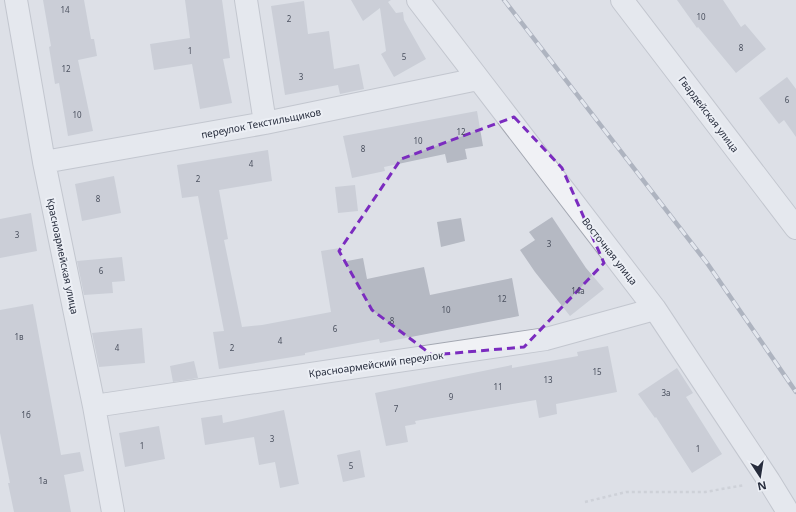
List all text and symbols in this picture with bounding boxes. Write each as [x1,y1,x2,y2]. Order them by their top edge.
house number: 14 [60,4,70,15]
house number: 10 [696,11,706,22]
house number: 2 [287,13,292,24]
house number: 8 [739,42,744,53]
house number: 1 [188,45,192,56]
house number: 5 [402,51,407,62]
house number: 12 [61,63,71,74]
house number: 3 [299,71,304,82]
street label: Гвардейская улица [676,73,742,155]
house number: 6 [785,94,790,105]
street label: переулок Текстильщиков [200,104,323,142]
house number: 10 [72,109,82,120]
house number: 12 [456,126,466,137]
house number: 10 [413,135,423,146]
house number: 8 [361,143,366,154]
house number: 4 [249,158,254,169]
house number: 2 [196,173,201,184]
house number: 8 [96,193,101,204]
street label: Красноармейская улица [44,197,82,315]
street label: Восточная улица [579,214,641,288]
house number: 3 [15,229,20,240]
house number: 3 [547,238,552,249]
house number: 6 [99,265,104,276]
house number: 14а [571,285,585,296]
house number: 12 [497,293,507,304]
house number: 10 [441,304,451,315]
house number: 8 [390,315,395,326]
house number: 6 [333,323,338,334]
house number: 1в [14,331,24,342]
house number: 4 [278,335,283,346]
house number: 4 [115,342,120,353]
house number: 2 [230,342,235,353]
street label: Красноармейский переулок [308,348,445,380]
house number: 15 [592,366,602,377]
house number: 13 [543,374,553,385]
house number: 11 [493,381,503,392]
house number: 3а [661,387,671,398]
house number: 9 [449,391,454,402]
house number: 7 [394,403,399,414]
house number: 1б [21,409,31,420]
house number: 3 [270,433,275,444]
house number: 1 [140,440,144,451]
house number: 1 [696,443,700,454]
north arrow [740,456,780,496]
house number: 5 [349,460,354,471]
house number: 1а [38,475,48,486]
text: N [756,478,768,495]

